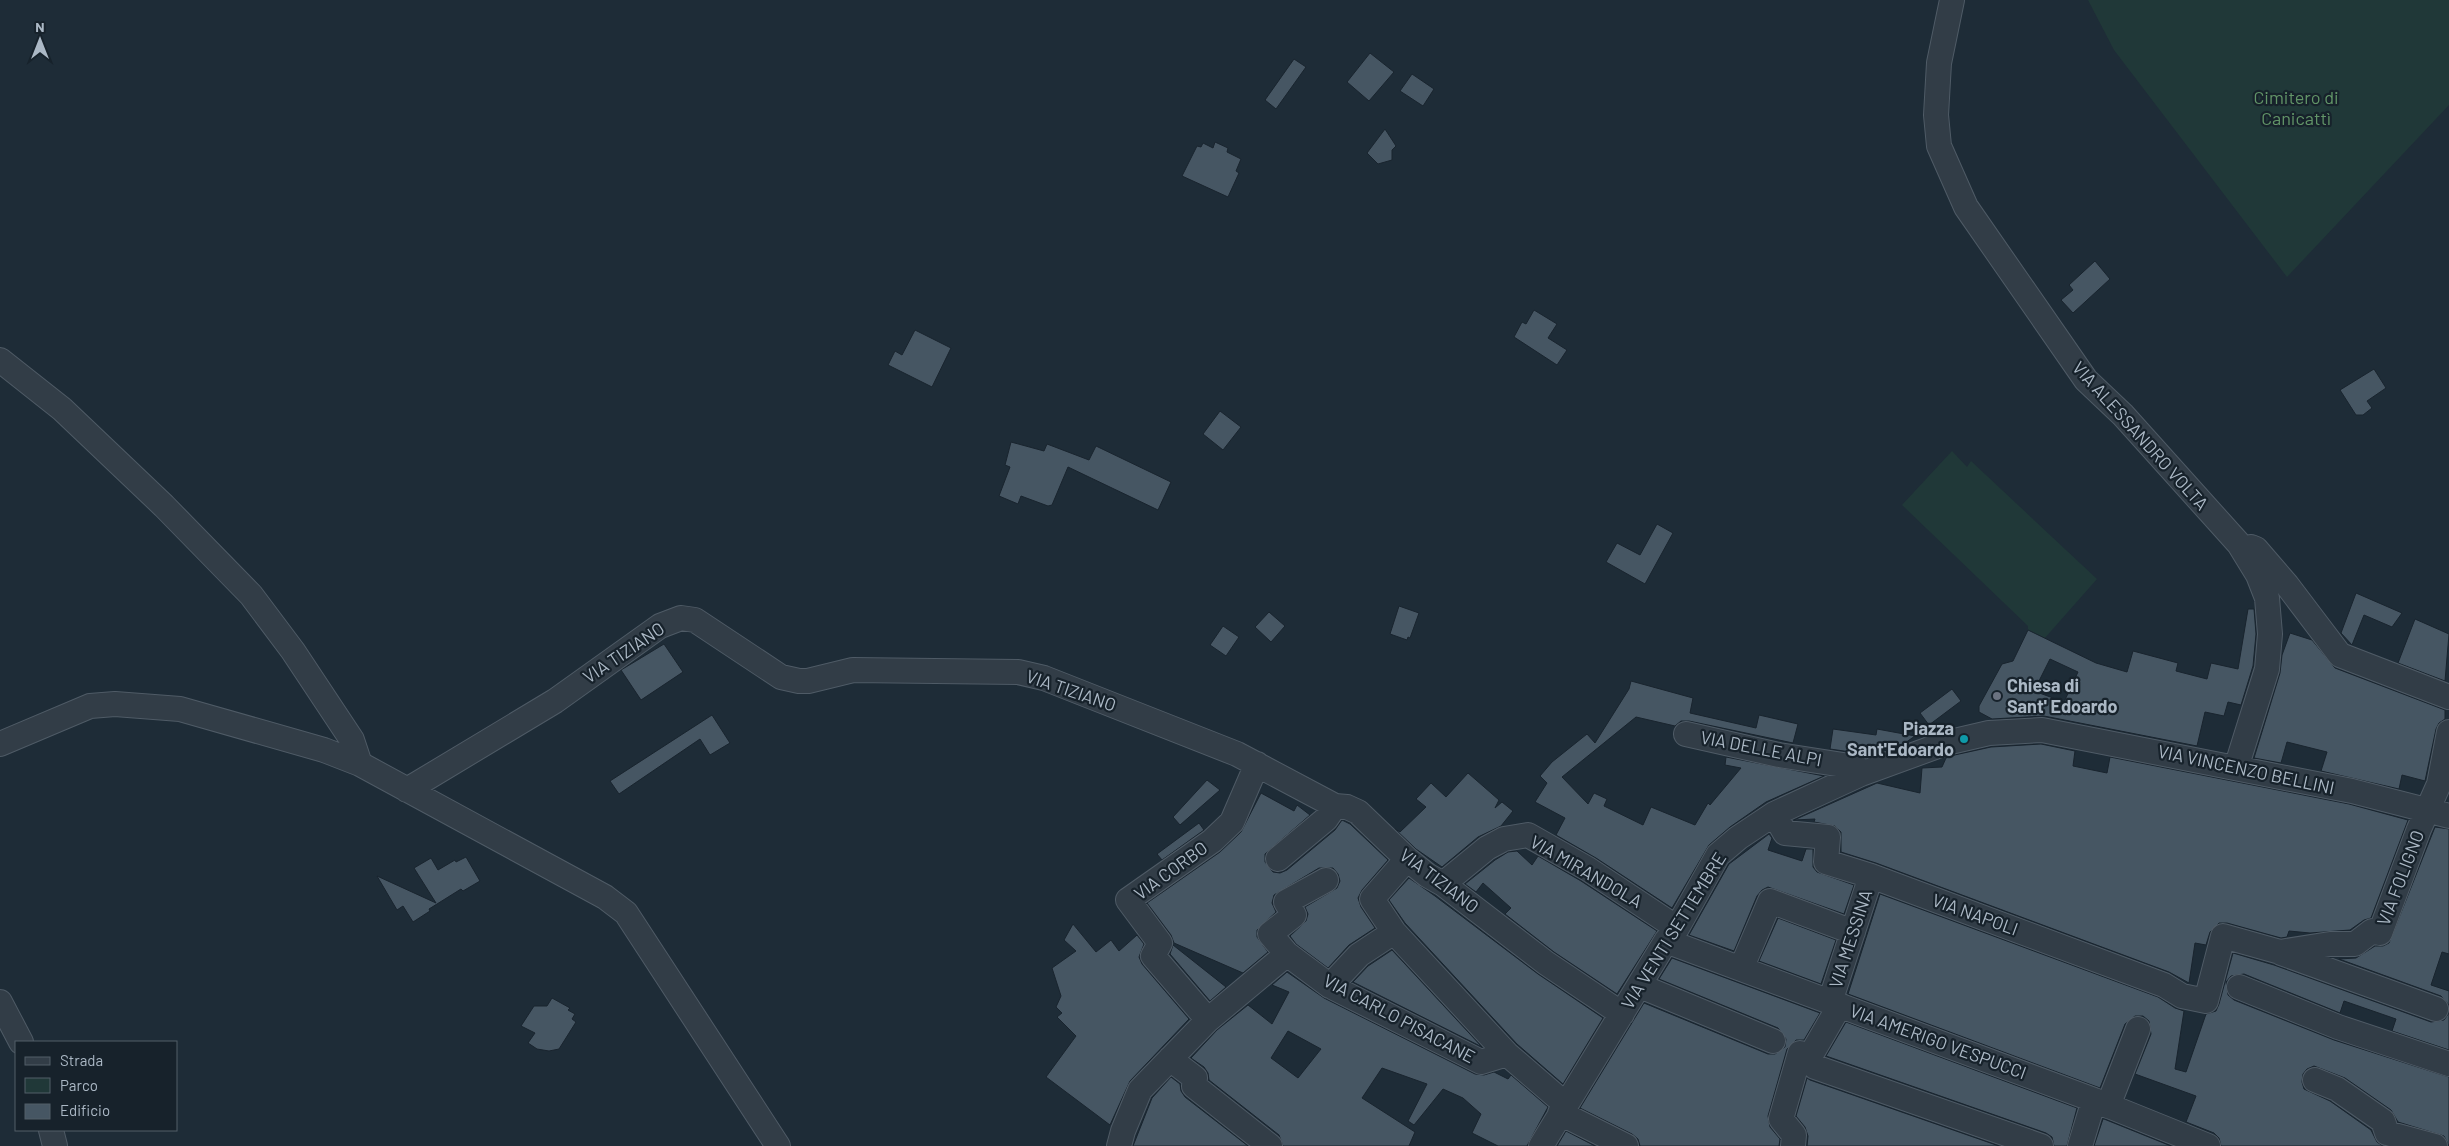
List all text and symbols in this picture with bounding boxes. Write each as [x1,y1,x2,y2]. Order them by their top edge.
north arrow [15,15,65,65]
text: N [35,18,45,35]
park label: Cimitero di Canicattì [2253,86,2339,129]
street label: VIA ALESSANDRO VOLTA [2068,356,2213,514]
street label: VIA TIZIANO [579,617,668,687]
street label: VIA TIZIANO [1024,664,1119,716]
place label: Chiesa di Sant' Edoardo [2007,674,2118,717]
marker: Chiesa di Sant' Edoardo [1991,690,2003,702]
place label: Piazza Sant'Edoardo [1847,717,1954,760]
street label: VIA DELLE ALPI [1699,725,1824,771]
marker: Piazza Sant'Edoardo [1958,733,1970,745]
street label: VIA VINCENZO BELLINI [2156,740,2337,798]
street label: VIA FOLIGNO [2372,827,2428,928]
street label: VIA MIRANDOLA [1526,830,1647,912]
street label: VIA CORBO [1129,836,1211,904]
street label: VIA TIZIANO [1396,843,1484,917]
street label: VIA VENTI SETTEMBRE [1616,848,1730,1013]
street label: VIA MESSINA [1824,887,1876,991]
street label: VIA NAPOLI [1929,888,2021,940]
street label: VIA CARLO PISACANE [1320,969,1479,1067]
street label: VIA AMERIGO VESPUCCI [1847,999,2030,1083]
legend [15,1041,178,1131]
text: Strada [60,1051,103,1069]
text: Parco [60,1076,98,1094]
text: Edificio [60,1101,110,1119]

